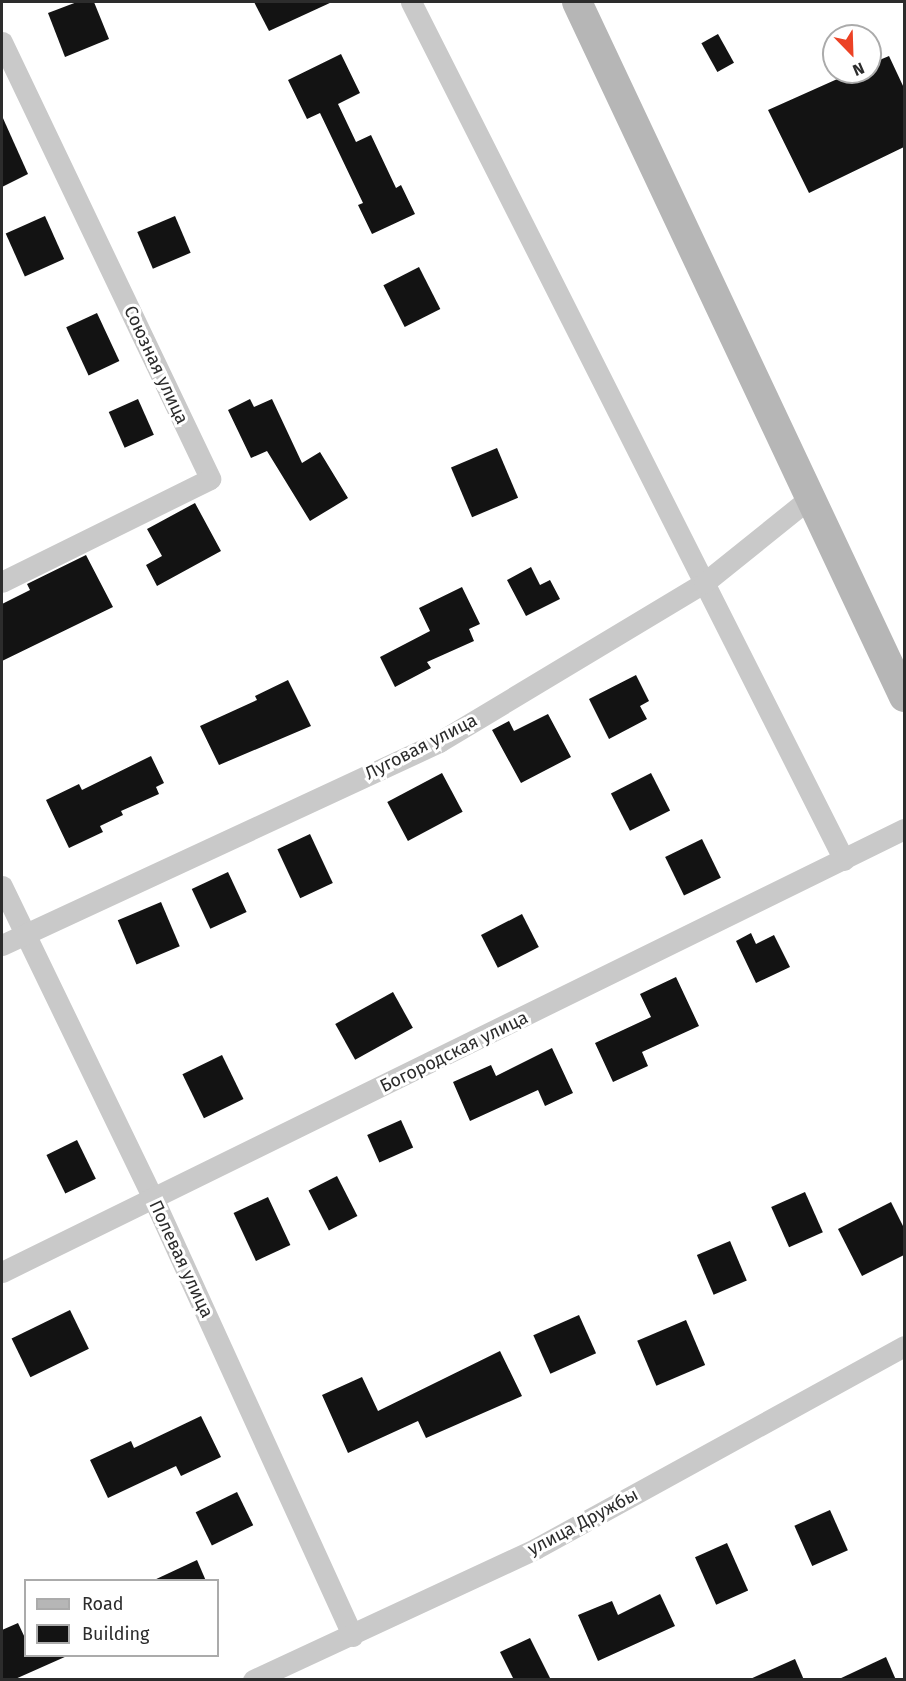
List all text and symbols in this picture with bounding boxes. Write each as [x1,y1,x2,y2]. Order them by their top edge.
north arrow [822,24,882,84]
text: N [850,58,867,80]
street label: Союзная улица [119,302,193,428]
street label: Луговая улица [361,709,481,785]
street label: Богородская улица [376,1007,532,1097]
street label: Полевая улица [144,1197,218,1321]
street label: улица Дружбы [524,1484,642,1560]
legend [24,1579,219,1657]
text: Road [82,1593,124,1615]
text: Building [82,1623,149,1645]

